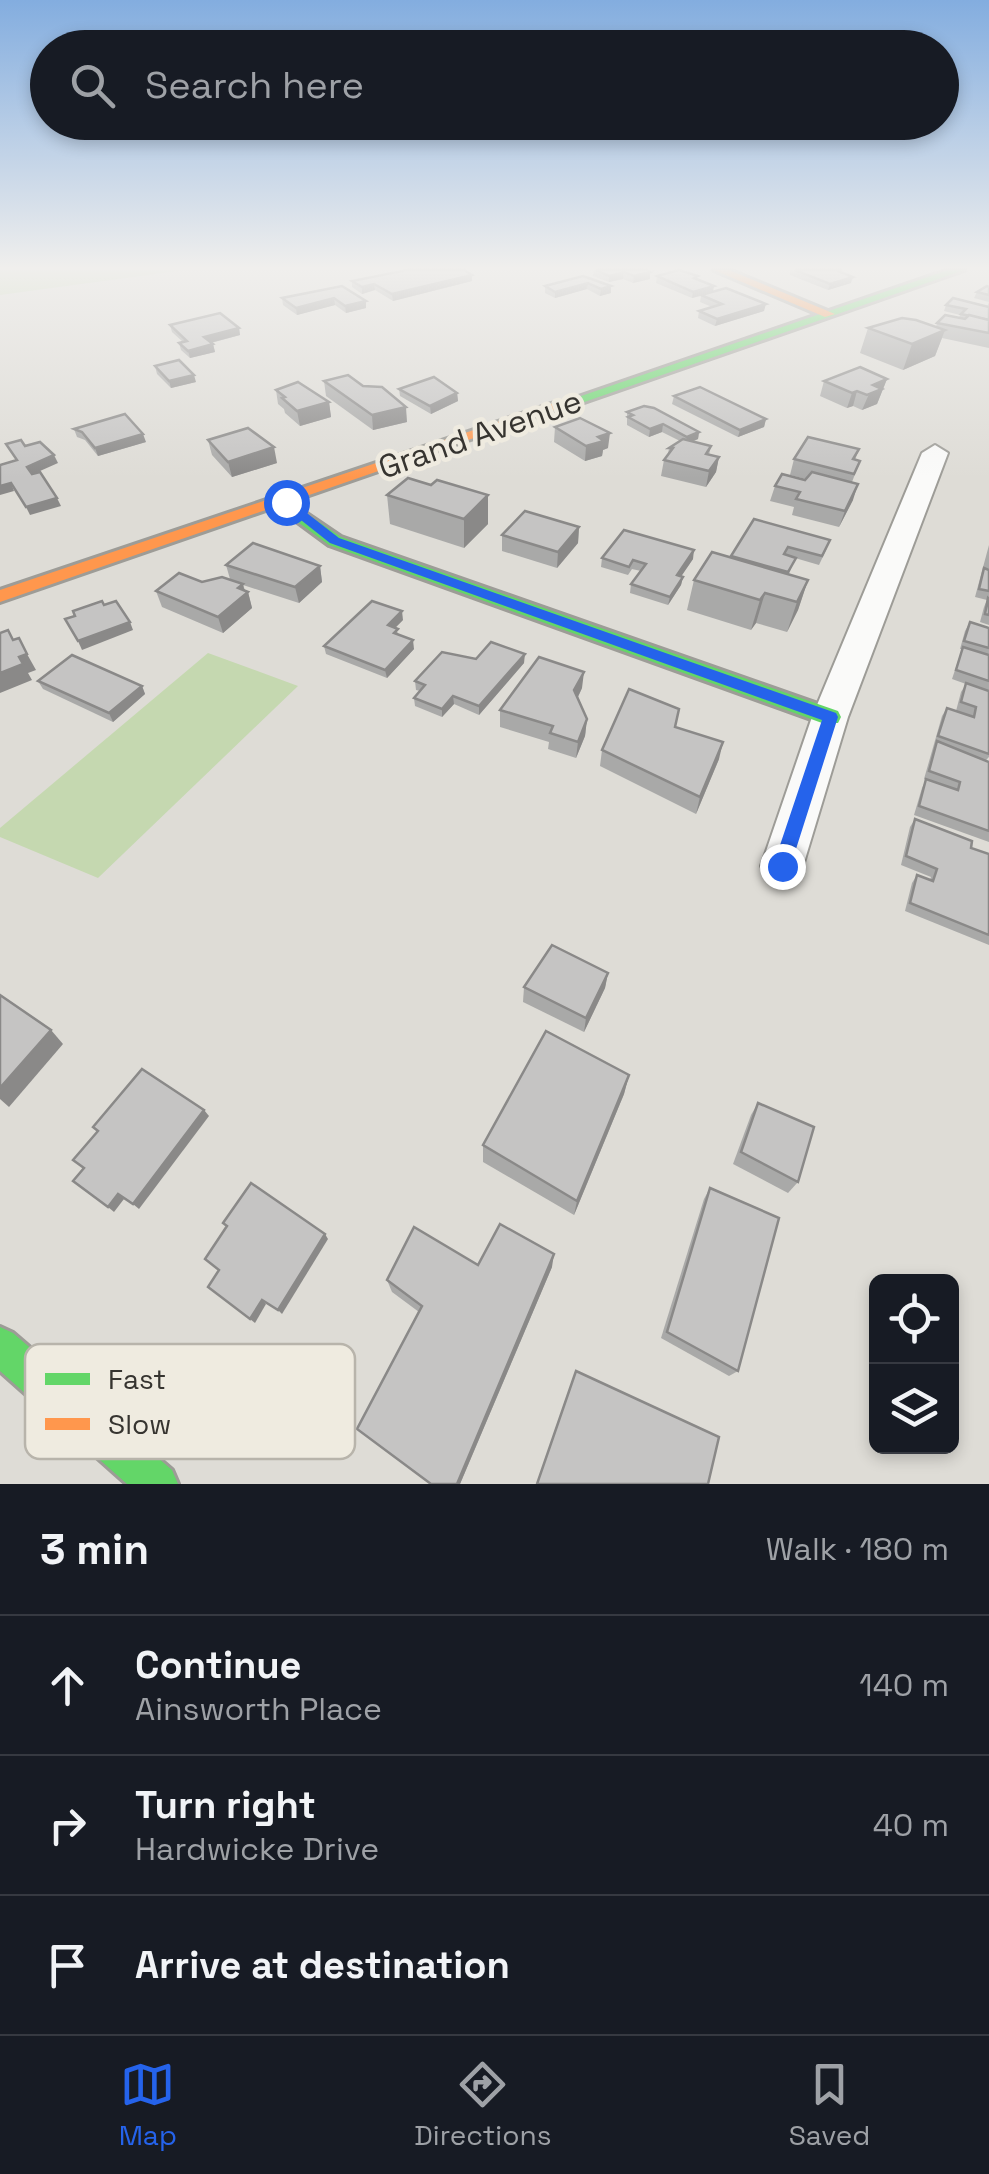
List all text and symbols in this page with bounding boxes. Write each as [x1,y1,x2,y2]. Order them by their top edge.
search box [30,30,959,140]
icon: search [65,58,120,113]
text: Search here [145,61,364,109]
street label: Grand Avenue [373,381,587,487]
route start [264,480,310,526]
route end [760,844,806,890]
map controls [869,1274,959,1454]
button: locate [869,1274,959,1364]
legend [25,1344,355,1459]
text: Fast [108,1361,166,1397]
button: layers [869,1364,959,1454]
text: Slow [108,1406,171,1442]
text: 3 min [40,1523,149,1576]
text: Walk · 180 m [766,1529,949,1569]
text: Continue [135,1641,301,1689]
icon: ahead [40,1658,95,1713]
text: 140 m [859,1665,949,1705]
text: Ainsworth Place [135,1689,382,1729]
text: Turn right [135,1781,316,1829]
icon: right [40,1798,95,1853]
text: 40 m [873,1805,949,1845]
text: Hardwicke Drive [135,1829,379,1869]
icon: arrive [40,1938,95,1993]
text: Arrive at destination [135,1941,510,1989]
tab: Map [119,2057,177,2153]
tab: Directions [414,2057,551,2153]
tab: Saved [789,2057,870,2153]

